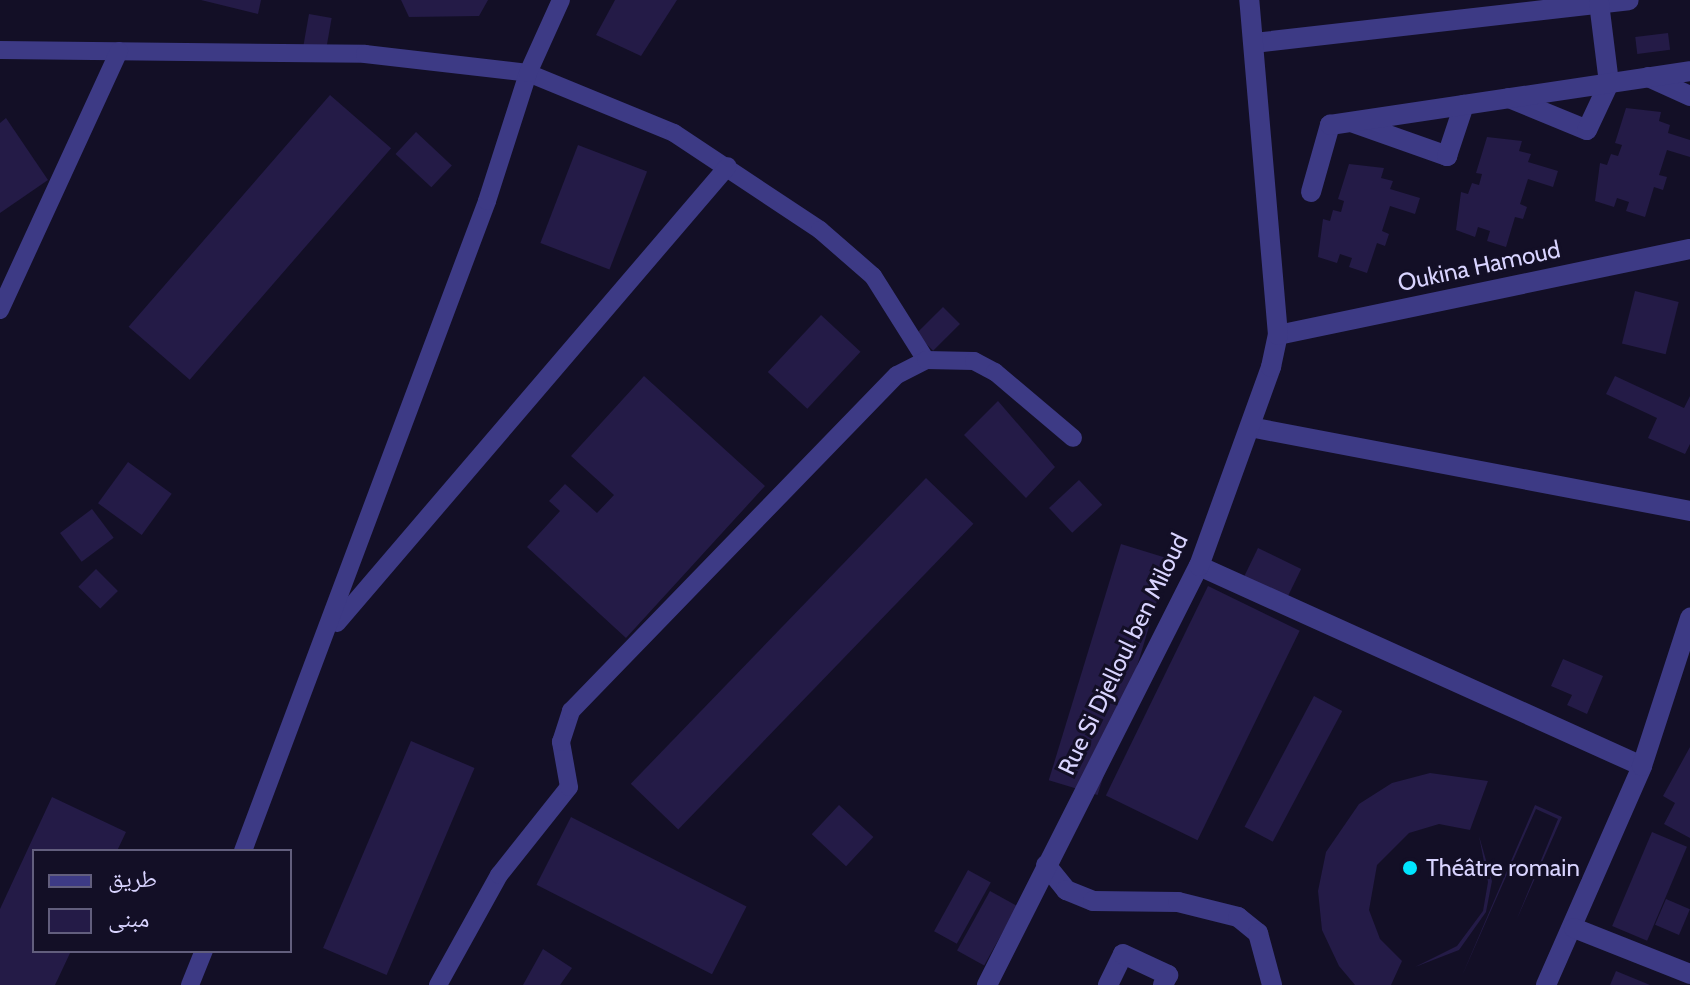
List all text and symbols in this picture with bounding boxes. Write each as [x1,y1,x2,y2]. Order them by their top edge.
street label: Oukina Hamoud [1395,235,1563,297]
street label: Rue Si Djelloul ben Miloud [1052,529,1194,779]
legend [32,849,292,953]
place label: Théâtre romain [1426,854,1580,882]
marker: Théâtre romain [1401,859,1419,877]
text: طريق [108,864,157,893]
text: مبنى [108,904,149,933]

